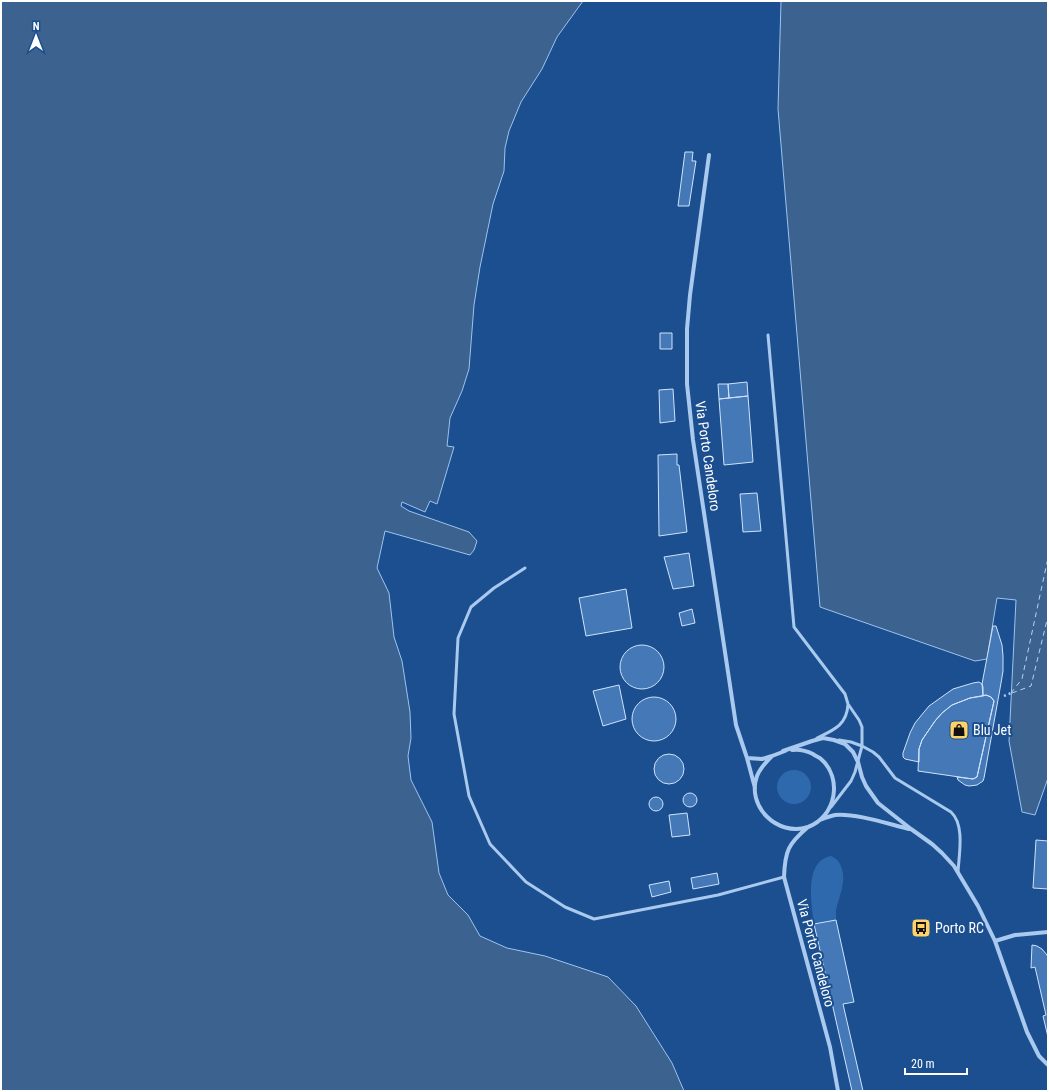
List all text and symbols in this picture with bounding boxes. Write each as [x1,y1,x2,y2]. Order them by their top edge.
north arrow [16,16,56,56]
text: N [33,20,40,33]
street label: Via Porto Candeloro [692,400,724,512]
shop icon: Blu Jet [948,719,970,741]
place label: Blu Jet [973,722,1011,738]
street label: Via Porto Candeloro [794,897,838,1009]
bus stop icon: Porto RC [910,917,932,939]
place label: Porto RC [935,920,984,936]
scale bar [905,1050,967,1076]
text: 20 m [911,1057,935,1071]

